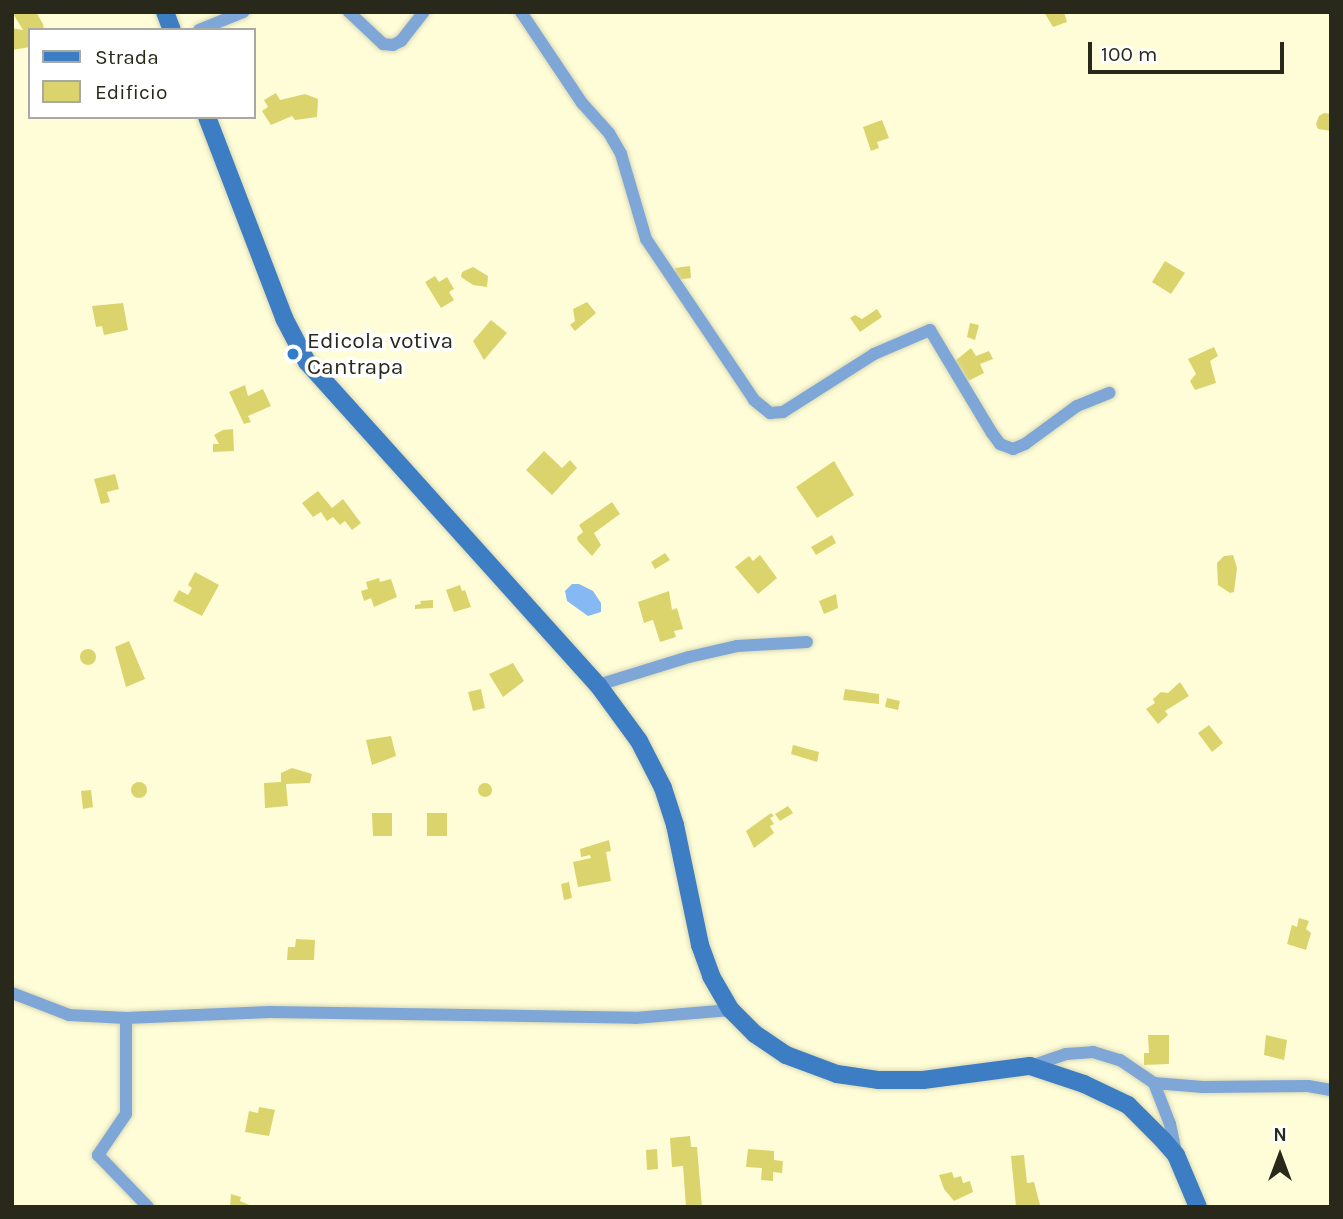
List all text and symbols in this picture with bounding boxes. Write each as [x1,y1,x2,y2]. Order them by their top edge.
legend [28,28,256,119]
scale bar [1091,28,1287,72]
text: 100 m [1101,42,1158,66]
text: Strada [95,45,159,69]
text: Edificio [95,80,168,104]
place label: Edicola votiva Cantrapa [307,327,453,381]
marker: Edicola votiva Cantrapa [285,346,301,362]
north arrow [1245,1121,1315,1191]
text: N [1273,1124,1287,1146]

